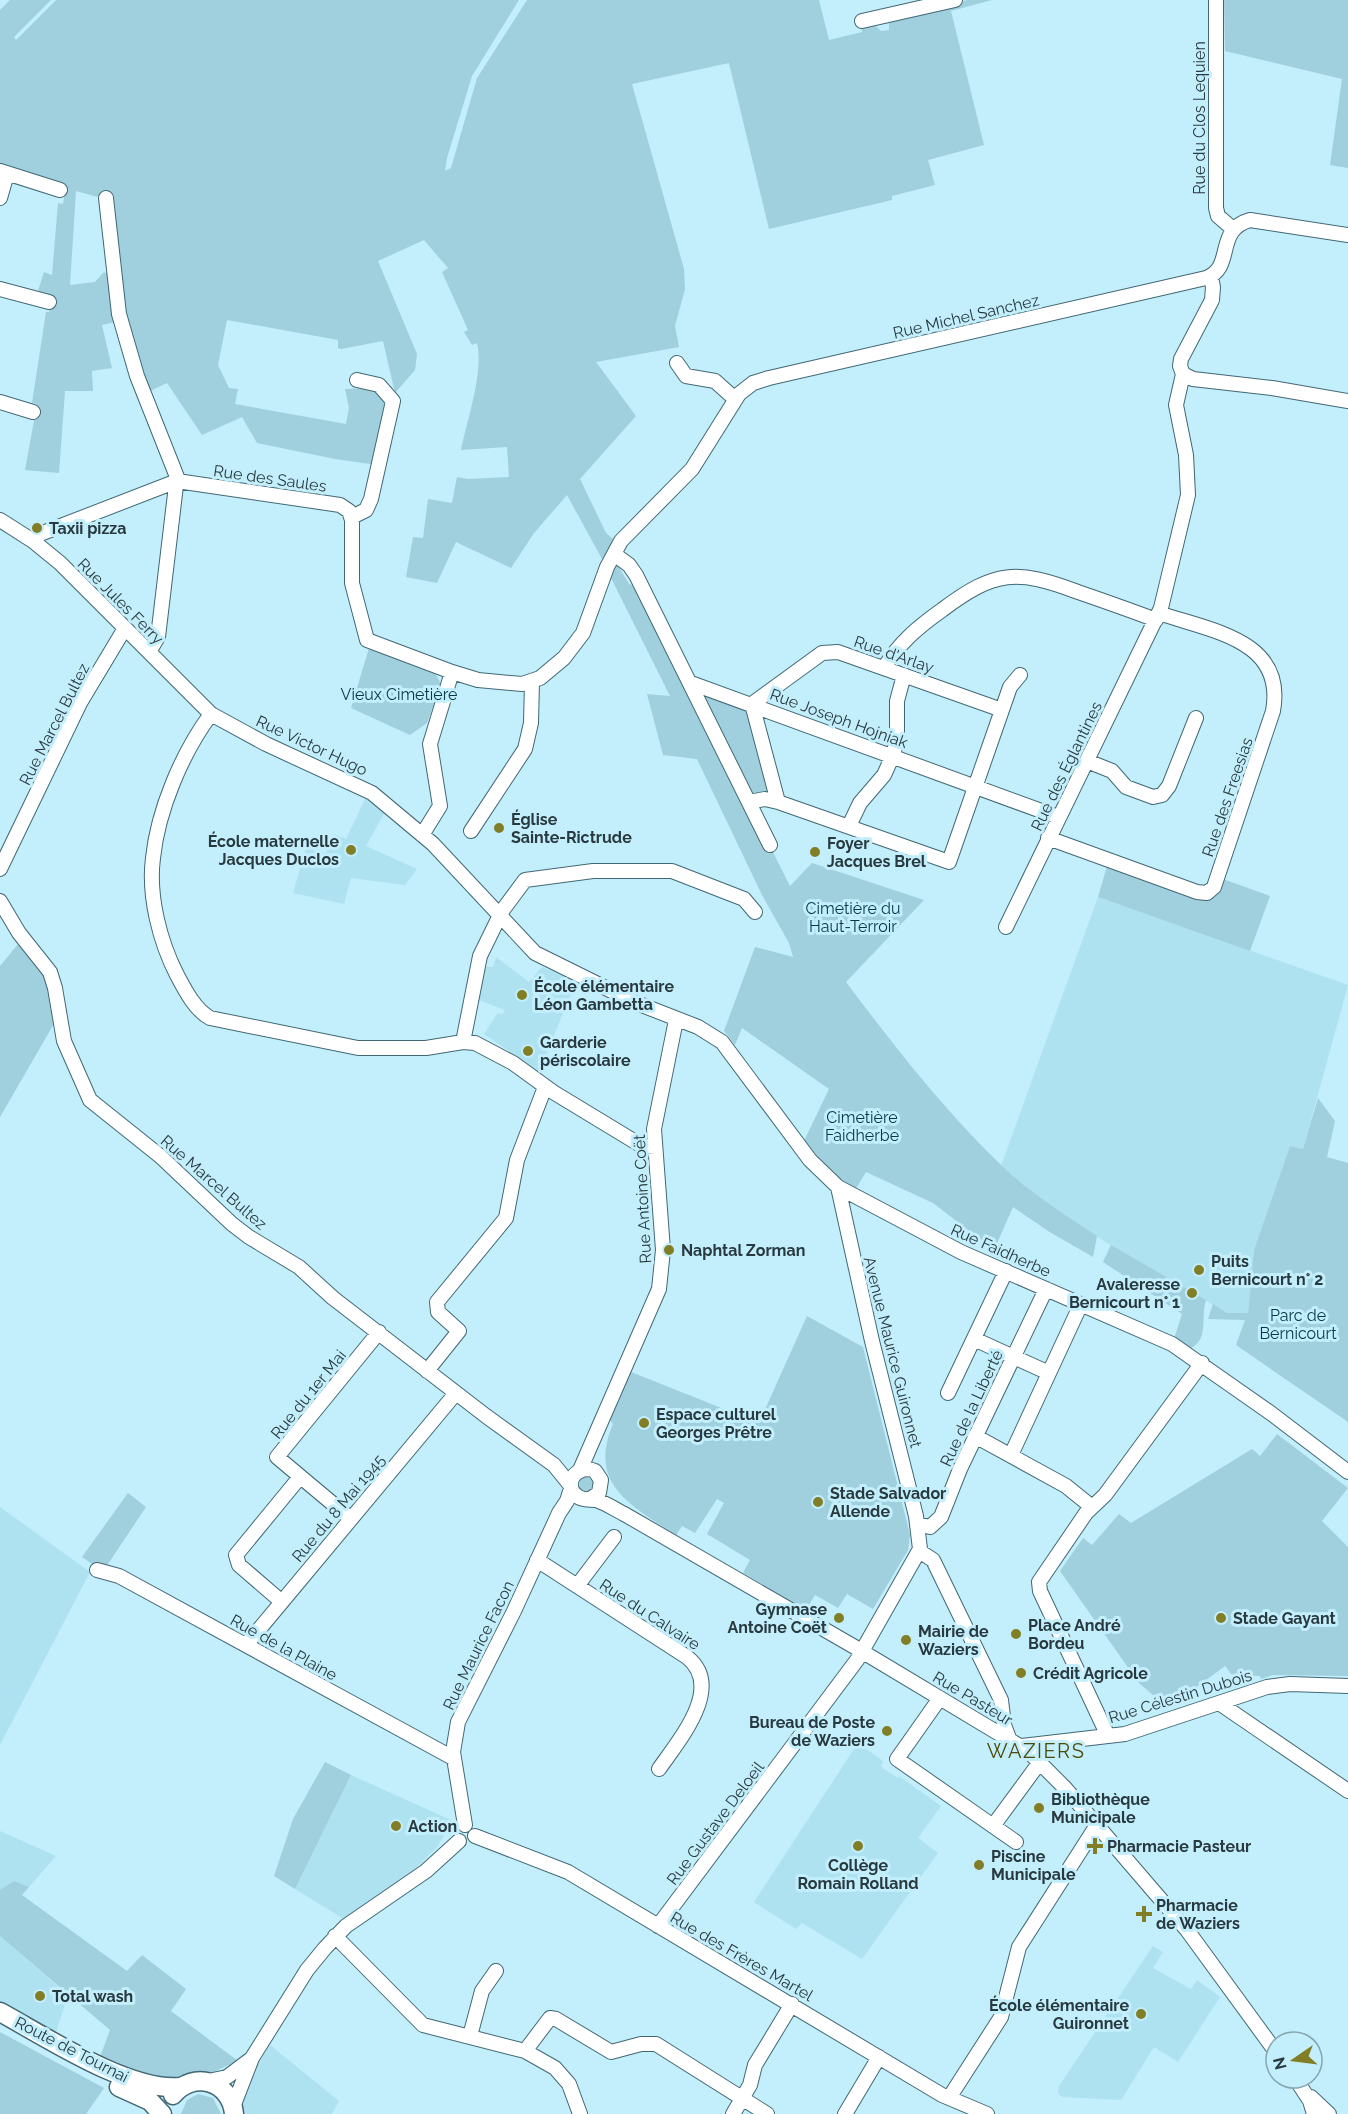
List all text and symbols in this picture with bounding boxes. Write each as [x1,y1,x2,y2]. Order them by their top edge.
street label: Rue du Clos Lequien [1190,41,1209,195]
street label: Rue Michel Sanchez [891,290,1041,343]
street label: Rue des Saules [212,461,328,496]
place label: Taxii pizza [49,519,126,538]
marker: Taxii pizza [30,521,44,535]
street label: Rue Jules Ferry [74,554,168,649]
street label: Rue d'Arlay [851,632,937,677]
street label: Rue Marcel Bultez [16,660,93,788]
park label: Vieux Cimetière [341,685,457,704]
street label: Rue Joseph Hojniak [767,685,911,752]
street label: Rue des Églantines [1026,698,1106,834]
street label: Rue Victor Hugo [253,711,370,780]
street label: Rue des Freesias [1198,735,1257,859]
place label: Église Sainte-Rictrude [511,809,632,847]
marker: Église Sainte-Rictrude [492,821,506,835]
place label: École maternelle Jacques Duclos [208,831,339,869]
place label: Foyer Jacques Brel [827,834,927,871]
marker: École maternelle Jacques Duclos [344,843,358,857]
marker: Foyer Jacques Brel [808,845,822,859]
park label: Cimetière du Haut-Terroir [805,899,901,936]
place label: École élémentaire Léon Gambetta [534,976,674,1014]
marker: École élémentaire Léon Gambetta [515,988,529,1002]
place label: Garderie périscolaire [540,1033,631,1070]
marker: Garderie périscolaire [521,1044,535,1058]
park label: Cimetière Faidherbe [825,1108,899,1145]
street label: Rue Marcel Bultez [157,1131,271,1234]
street label: Rue Antoine Coët [630,1133,655,1264]
street label: Rue Faidherbe [948,1220,1054,1281]
place label: Naphtal Zorman [681,1241,805,1260]
marker: Naphtal Zorman [662,1243,676,1257]
place label: Puits Bernicourt n° 2 [1211,1252,1323,1289]
street label: Avenue Maurice Guironnet [860,1255,926,1450]
marker: Puits Bernicourt n° 2 [1192,1263,1206,1277]
place label: Avaleresse Bernicourt n° 1 [1069,1275,1180,1312]
marker: Avaleresse Bernicourt n° 1 [1185,1286,1199,1300]
park label: Parc de Bernicourt [1259,1306,1337,1343]
street label: Rue du 1er Mai [267,1346,350,1442]
street label: Rue de la Liberté [936,1347,1007,1469]
place label: Espace culturel Georges Prêtre [656,1405,777,1442]
marker: Espace culturel Georges Prêtre [637,1416,651,1430]
street label: Rue du 8 Mai 1945 [288,1451,389,1566]
place label: Stade Salvador Allende [830,1484,946,1521]
marker: Stade Salvador Allende [811,1495,825,1509]
street label: Rue du Calvaire [596,1575,703,1654]
street label: Rue Maurice Facon [439,1578,518,1713]
place label: Gymnase Antoine Coët [727,1600,827,1637]
place label: Stade Gayant [1233,1609,1336,1628]
street label: Rue de la Plaine [227,1610,340,1685]
marker: Gymnase Antoine Coët [832,1611,846,1625]
marker: Stade Gayant [1214,1611,1228,1625]
place label: Place André Bordeu [1028,1616,1121,1653]
place label: Mairie de Waziers [918,1622,989,1659]
marker: Place André Bordeu [1009,1627,1023,1641]
marker: Mairie de Waziers [899,1633,913,1647]
place label: Crédit Agricole [1033,1664,1148,1683]
marker: Crédit Agricole [1014,1666,1028,1680]
street label: Rue Célestin Dubois [1106,1666,1254,1727]
street label: Rue Pasteur [930,1667,1016,1730]
place label: Bureau de Poste de Waziers [749,1713,875,1750]
marker: Bureau de Poste de Waziers [880,1724,894,1738]
district label: WAZIERS [987,1739,1085,1763]
street label: Rue Gustave Deloeil [663,1757,768,1889]
place label: Bibliothèque Municipale [1051,1790,1150,1827]
marker: Bibliothèque Municipale [1032,1801,1046,1815]
place label: Action [408,1817,457,1836]
marker: Action [389,1819,403,1833]
place label: Pharmacie Pasteur [1107,1837,1251,1856]
marker: Collège Romain Rolland [851,1839,865,1853]
marker: Pharmacie Pasteur [1088,1839,1102,1853]
place label: Piscine Municipale [991,1847,1076,1884]
place label: Collège Romain Rolland [797,1856,919,1893]
marker: Piscine Municipale [972,1858,986,1872]
place label: Pharmacie de Waziers [1156,1896,1240,1933]
marker: Pharmacie de Waziers [1137,1907,1151,1921]
street label: Rue des Frères Martel [667,1908,817,2005]
place label: Total wash [52,1987,133,2006]
marker: Total wash [33,1989,47,2003]
place label: École élémentaire Guironnet [989,1995,1129,2033]
marker: École élémentaire Guironnet [1134,2007,1148,2021]
street label: Route de Tournai [12,2013,132,2086]
north arrow [1264,2030,1324,2090]
text: N [1269,2055,1291,2072]

